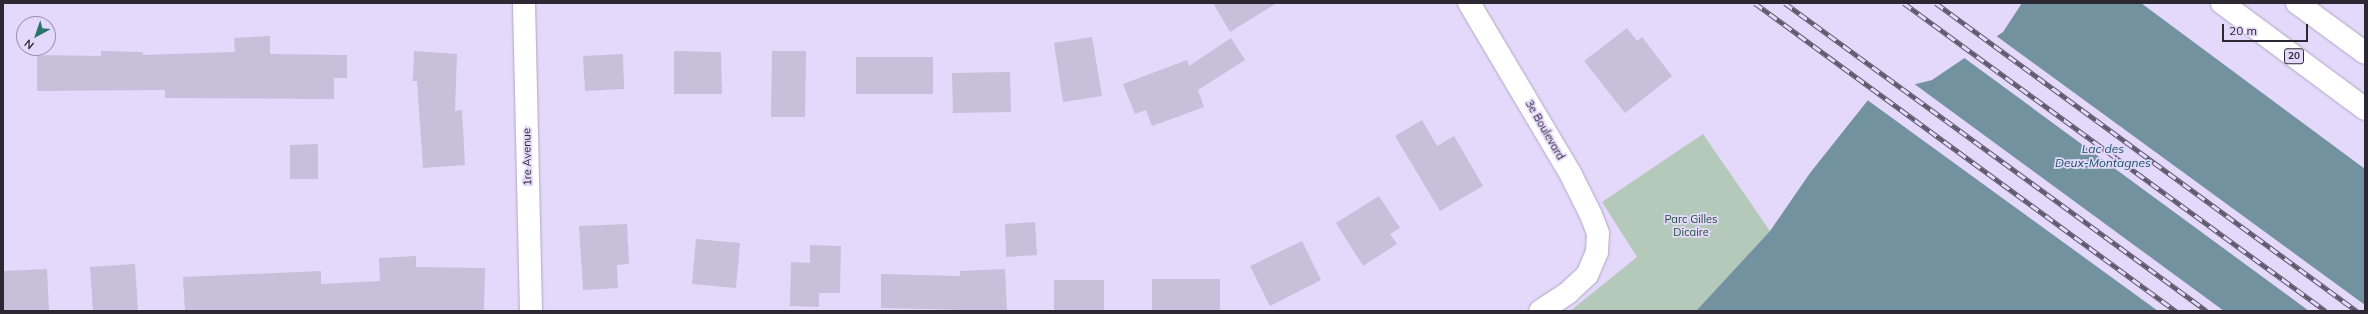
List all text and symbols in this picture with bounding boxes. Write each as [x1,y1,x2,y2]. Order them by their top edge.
north arrow [16,16,56,56]
scale bar [2224,16,2310,42]
text: 20 m [2229,23,2257,38]
text: N [21,36,37,52]
road number: 20 [2284,48,2304,64]
street label: 3e Boulevard [1523,98,1567,162]
street label: 1re Avenue [520,128,534,186]
water label: Lac des Deux-Montagnes [2055,142,2151,170]
park label: Parc Gilles Dicaire [1664,213,1718,239]

